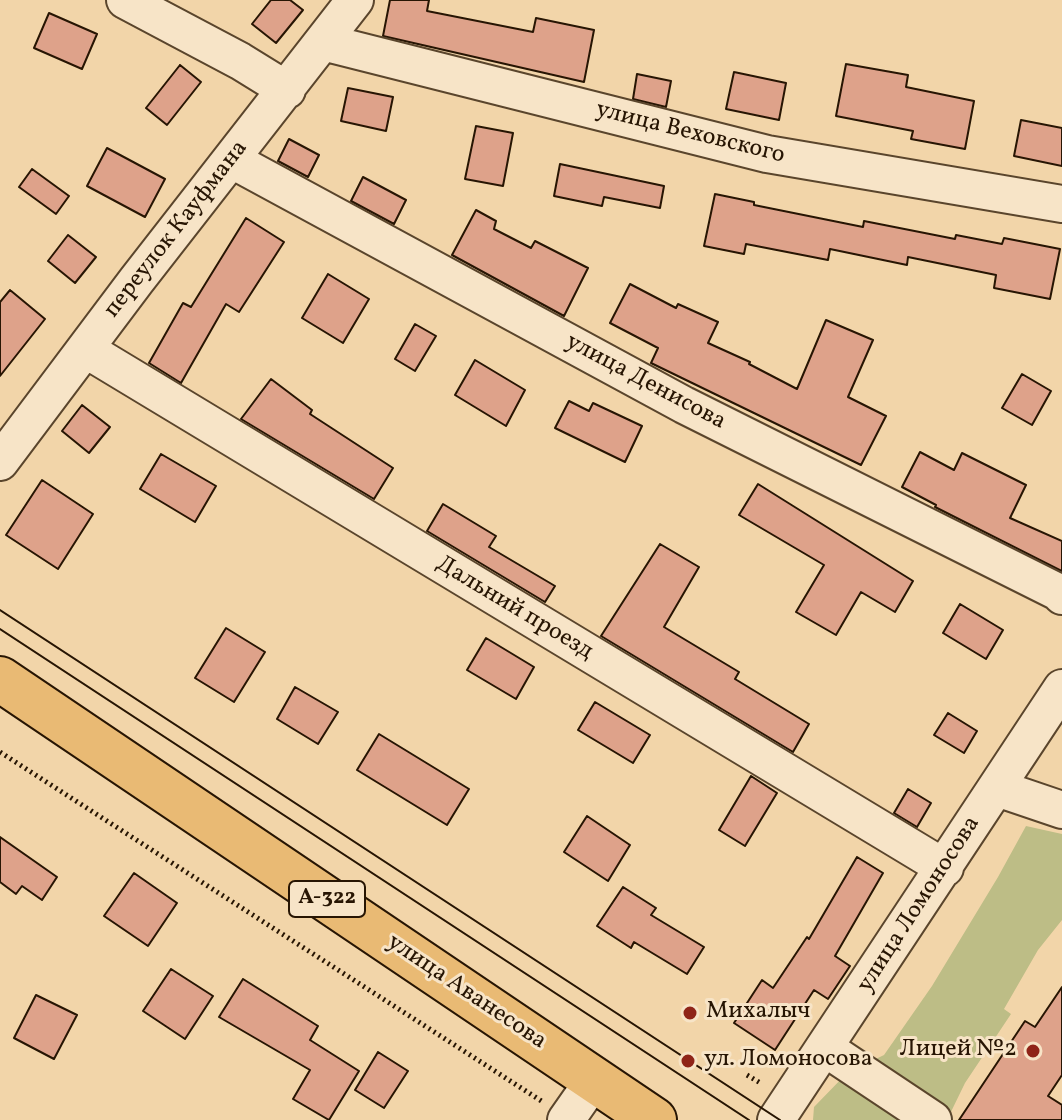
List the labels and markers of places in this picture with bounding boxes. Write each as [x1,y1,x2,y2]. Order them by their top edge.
place label: Михалыч [706,999,810,1027]
marker: Михалыч [681,1004,699,1022]
place label: Лицей №2 [900,1037,1017,1065]
marker: Лицей №2 [1024,1042,1042,1060]
place label: ул. Ломоносова [704,1047,873,1075]
marker: ул. Ломоносова [679,1052,697,1070]

